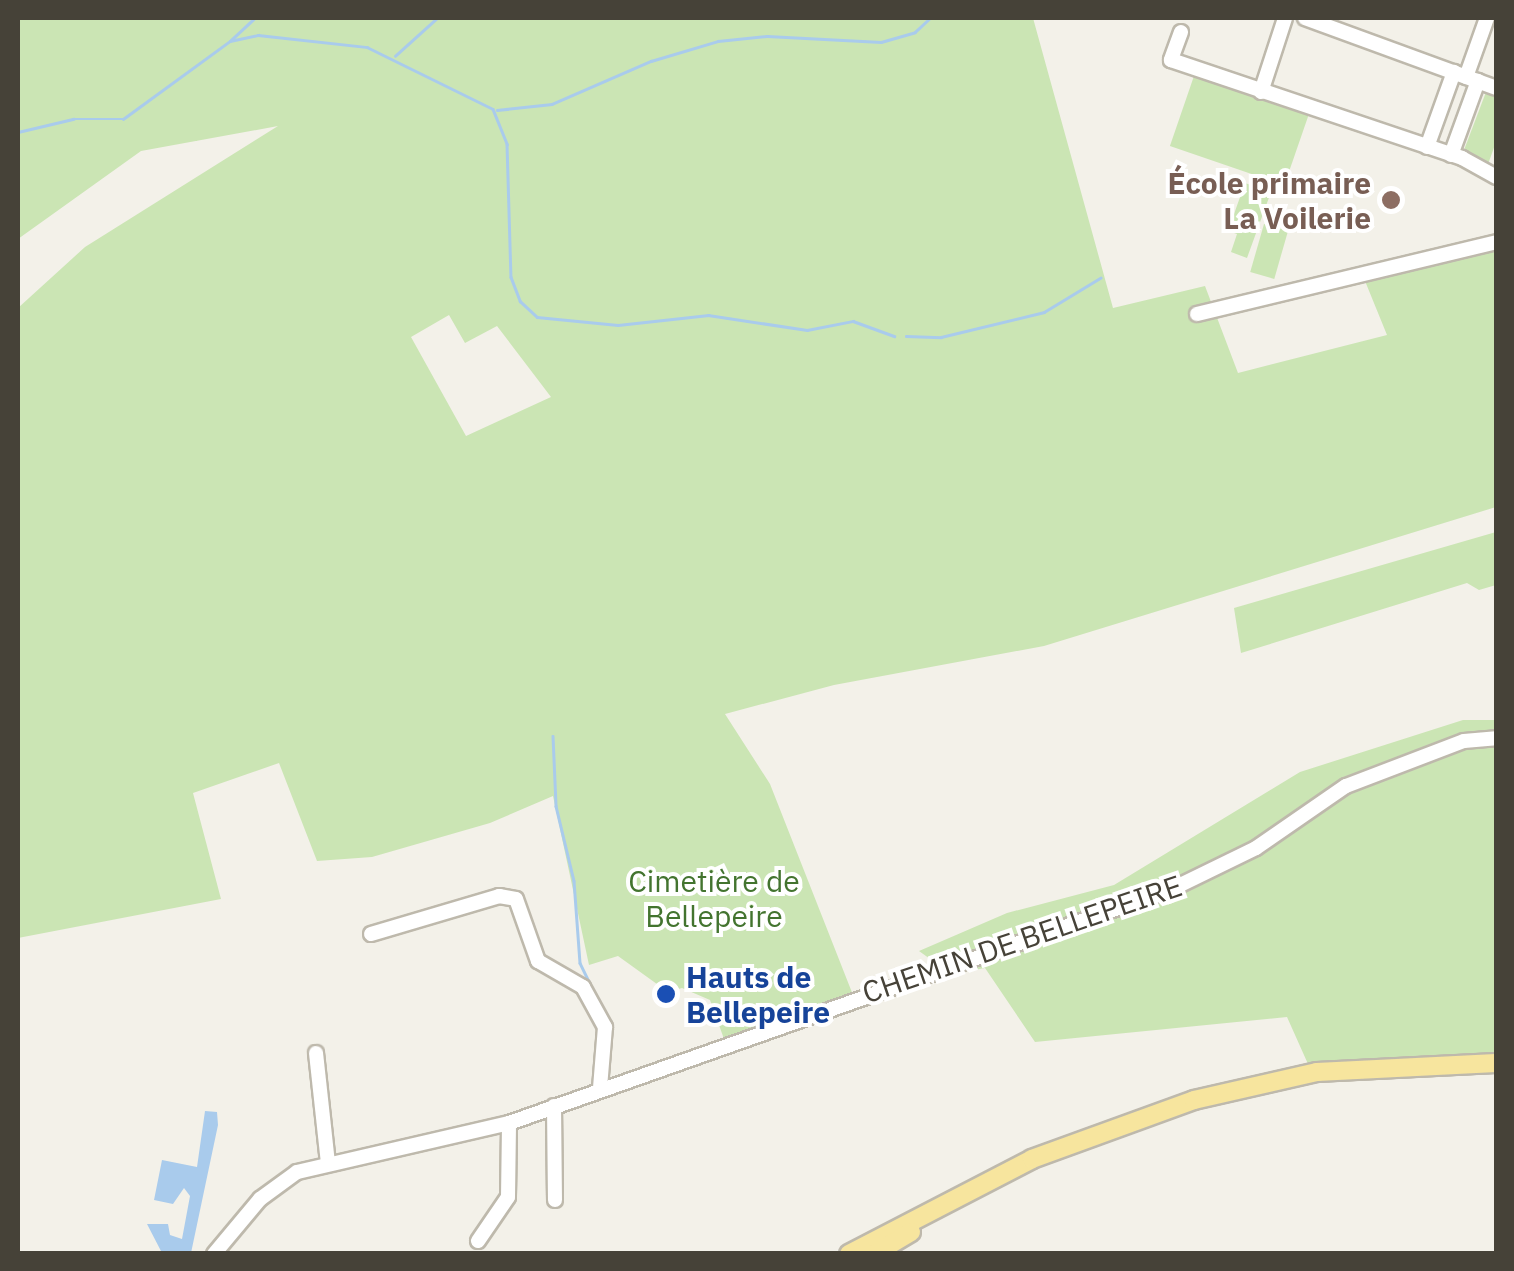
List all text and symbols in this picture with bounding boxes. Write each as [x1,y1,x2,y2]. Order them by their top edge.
place label: École primaire La Voilerie [1168,165,1371,236]
marker: École primaire La Voilerie [1380,189,1402,211]
park label: Cimetière de Bellepeire [628,863,800,934]
street label: CHEMIN DE BELLEPEIRE [857,867,1187,1011]
place label: Hauts de Bellepeire [686,959,830,1030]
marker: Hauts de Bellepeire [655,983,677,1005]

